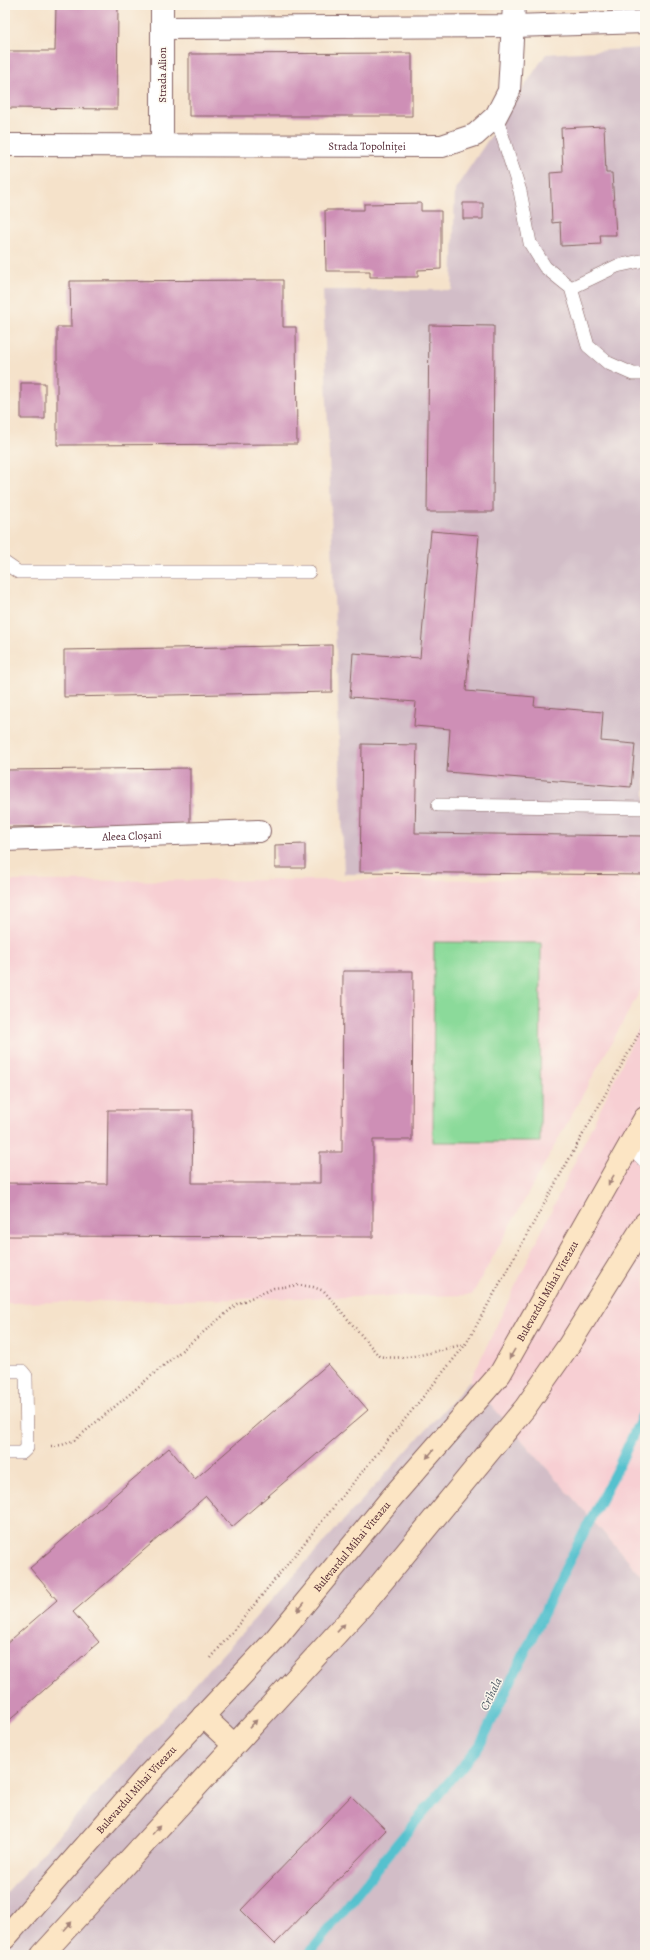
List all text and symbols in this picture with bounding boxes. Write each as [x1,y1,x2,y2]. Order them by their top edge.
street label: Strada Alion [155,47,170,103]
street label: Strada Topolniței [328,138,406,153]
street label: Aleea Cloșani [101,827,162,844]
one-way arrow [607,1174,614,1186]
street label: Bulevardul Mihai Viteazu [512,1238,582,1344]
one-way arrow [508,1348,515,1360]
one-way arrow [425,1449,434,1459]
street label: Bulevardul Mihai Viteazu [310,1498,393,1595]
one-way arrow [297,1602,305,1612]
one-way arrow [336,1623,346,1633]
water label: Crihala [476,1675,506,1713]
one-way arrow [249,1719,258,1729]
street label: Bulevardul Mihai Viteazu [92,1742,179,1837]
one-way arrow [151,1825,161,1835]
one-way arrow [64,1921,73,1931]

